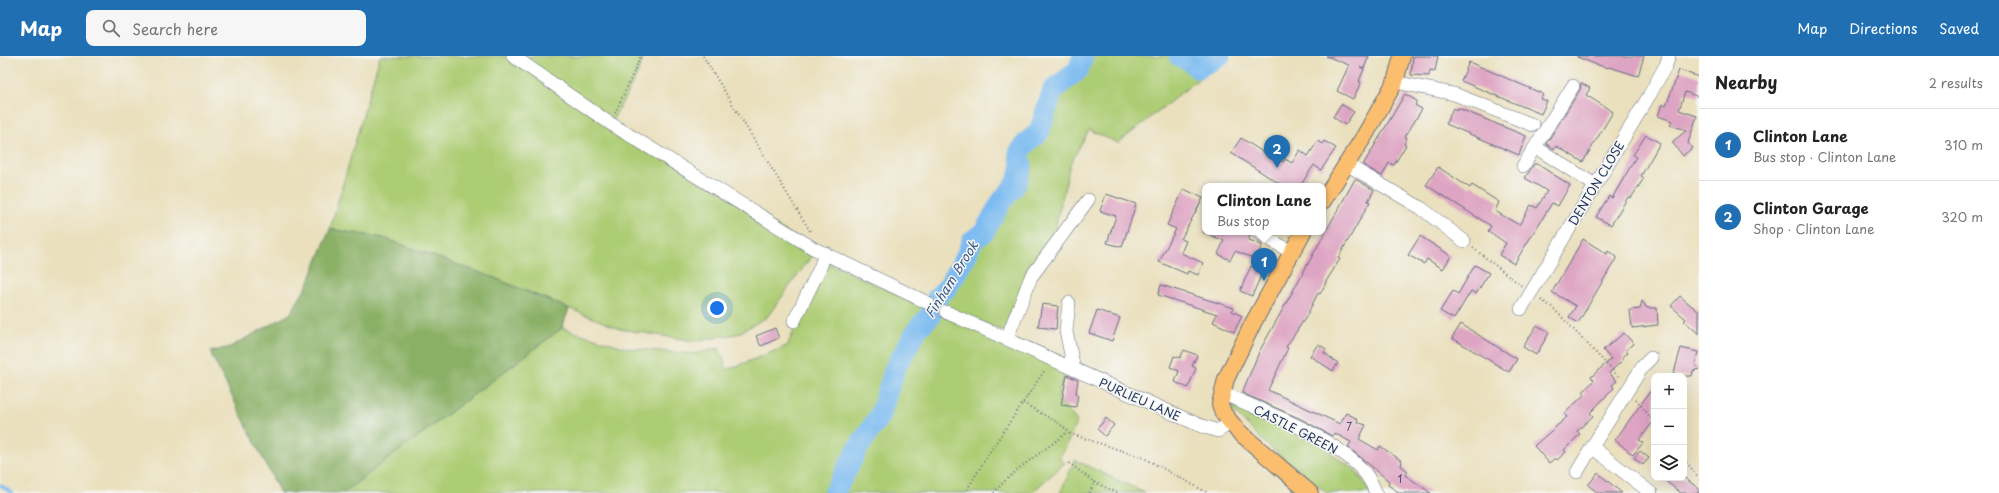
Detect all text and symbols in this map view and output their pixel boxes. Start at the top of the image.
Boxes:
search box [86,10,366,46]
text: Map [20,14,62,42]
icon: search [100,17,122,39]
text: Search here [132,17,218,40]
text: Map [1797,18,1827,39]
text: Directions [1849,18,1917,39]
text: Saved [1939,18,1979,39]
text: Nearby [1715,69,1777,95]
text: 2 results [1929,73,1983,92]
text: Clinton Lane [1753,124,1848,147]
pin: 2 [1264,135,1290,168]
text: 1 [1725,135,1731,154]
text: 310 m [1944,135,1983,154]
street label: DENTON CLOSE [1564,137,1628,229]
text: Bus stop · Clinton Lane [1753,147,1896,166]
popup [1202,183,1326,235]
text: Clinton Lane [1217,188,1311,211]
text: Clinton Garage [1753,196,1869,219]
text: 2 [1723,207,1733,226]
text: 320 m [1941,207,1983,226]
text: Bus stop [1217,211,1270,230]
text: Shop · Clinton Lane [1753,219,1875,238]
water label: Finham Brook [920,236,982,321]
pin: 1 [1251,248,1277,281]
your location [707,298,727,318]
street label: PURLIEU LANE [1096,373,1184,425]
map controls [1651,373,1687,481]
button: + [1651,373,1687,409]
street label: CASTLE GREEN [1251,400,1341,458]
button: − [1651,409,1687,445]
house number: 7 [1346,419,1352,434]
button: layers [1651,445,1687,481]
house number: 1 [1398,471,1402,486]

